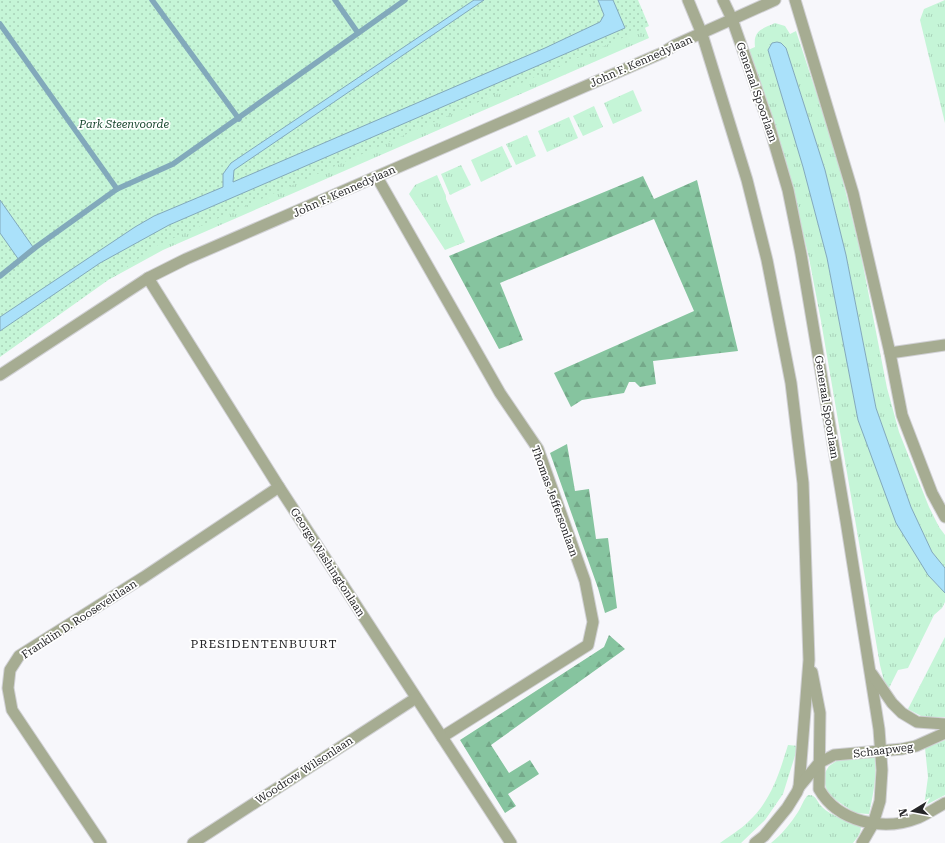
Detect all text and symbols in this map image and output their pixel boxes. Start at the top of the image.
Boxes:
street label: John F. Kennedylaan [588,33,695,90]
street label: Generaal Spoorlaan [733,41,780,144]
park label: Park Steenvoorde [78,118,169,131]
street label: John F. Kennedylaan [291,163,398,220]
street label: Generaal Spoorlaan [812,354,841,460]
street label: Thomas Jeffersonlaan [528,444,581,558]
street label: George Washingtonlaan [288,506,368,619]
street label: Franklin D. Rooseveltlaan [19,577,139,662]
district label: PRESIDENTENBUURT [191,637,338,651]
street label: Woodrow Wilsonlaan [253,734,355,807]
street label: Schaapweg [852,740,914,761]
north arrow [893,791,933,831]
text: N [896,807,911,818]

